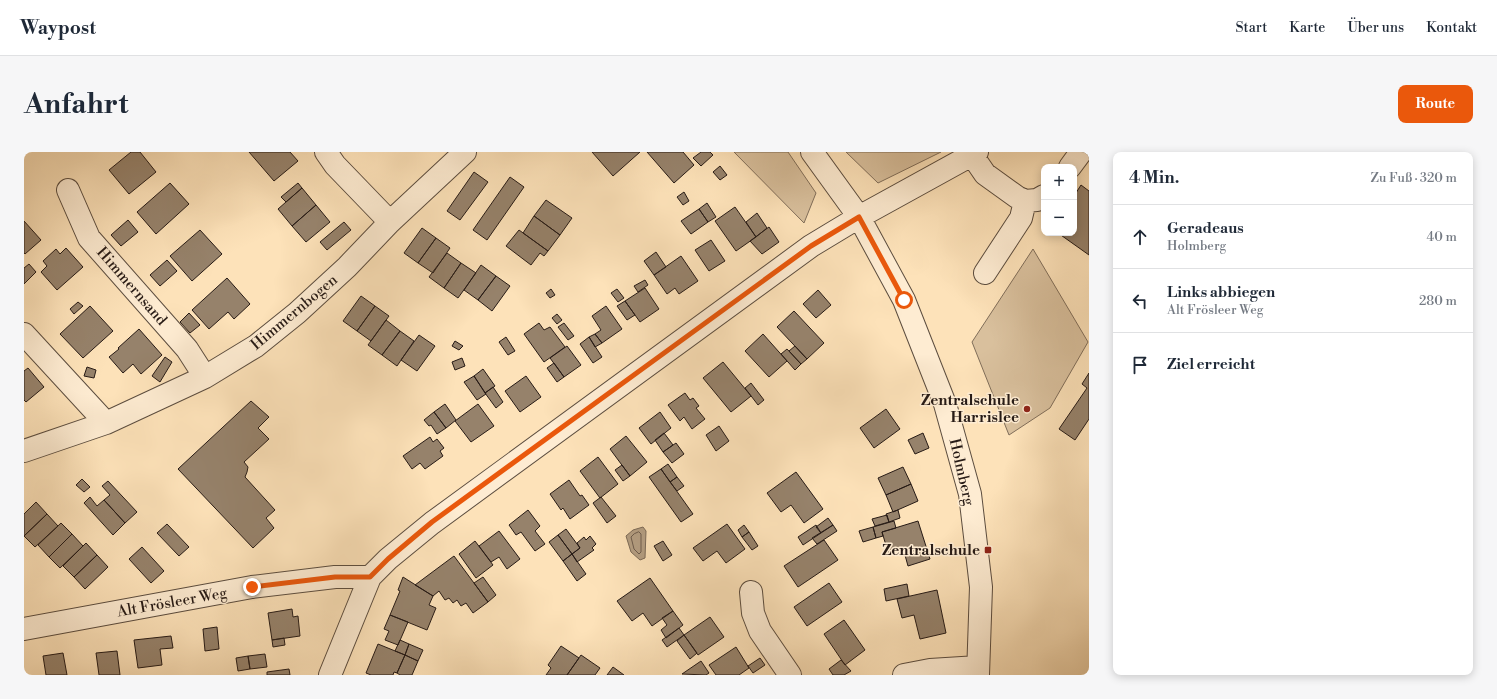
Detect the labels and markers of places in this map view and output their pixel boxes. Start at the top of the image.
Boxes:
place label: Zentralschule Harrislee [921,391,1019,427]
marker: Zentralschule Harrislee [1022,404,1032,414]
place label: Zentralschule [882,541,980,560]
marker: Zentralschule [983,545,993,555]

